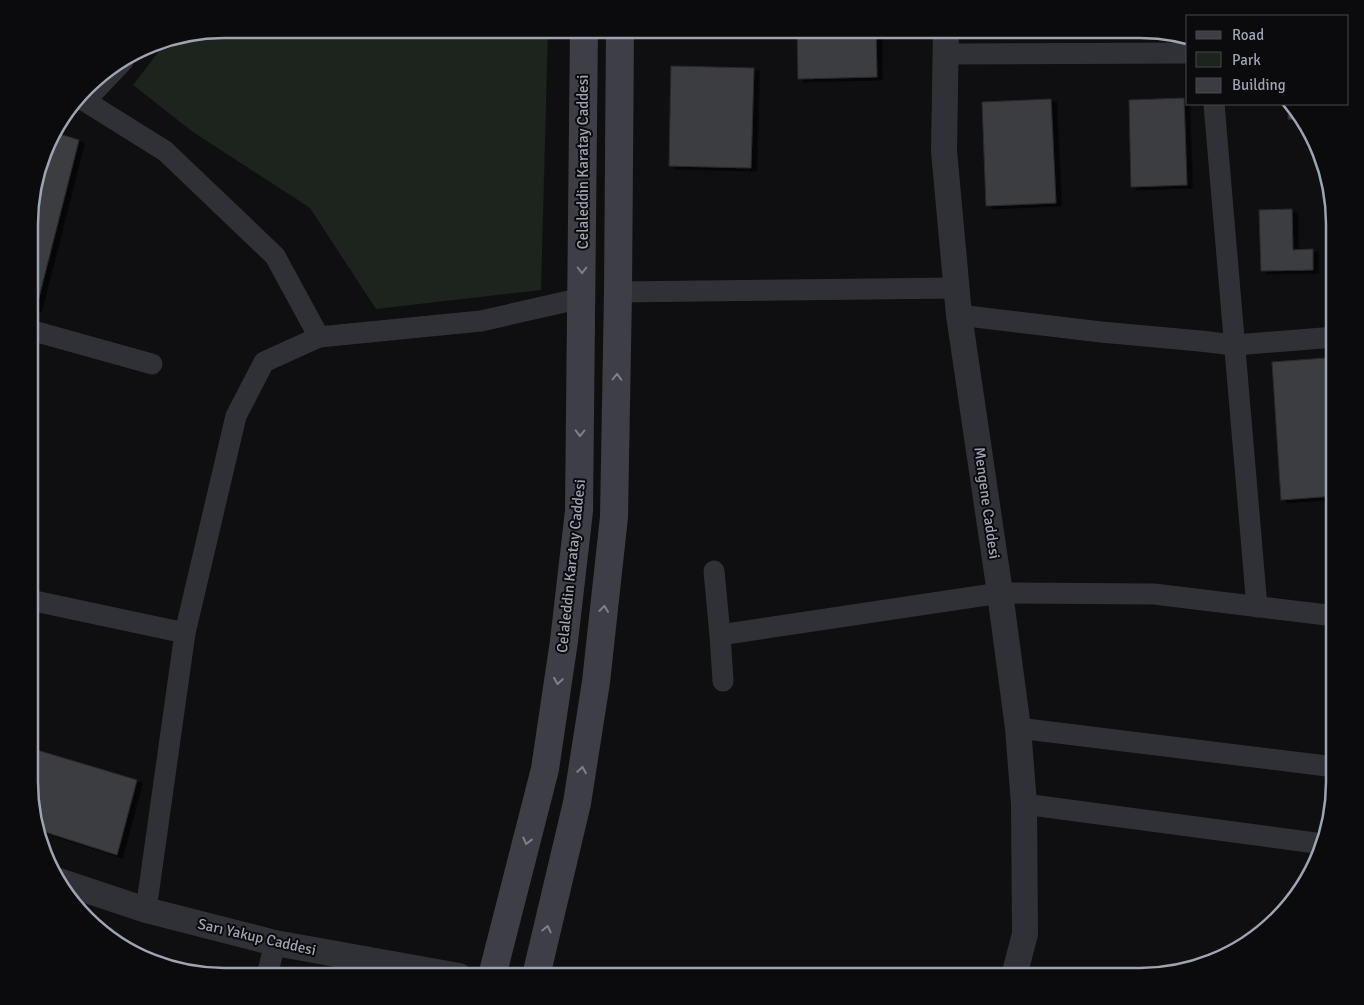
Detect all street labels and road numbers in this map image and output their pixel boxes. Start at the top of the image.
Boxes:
street label: Celaleddin Karatay Caddesi [574,75,592,249]
street label: Mengene Caddesi [970,446,1004,560]
street label: Celaleddin Karatay Caddesi [553,478,589,654]
street label: Sarı Yakup Caddesi [196,915,318,959]

